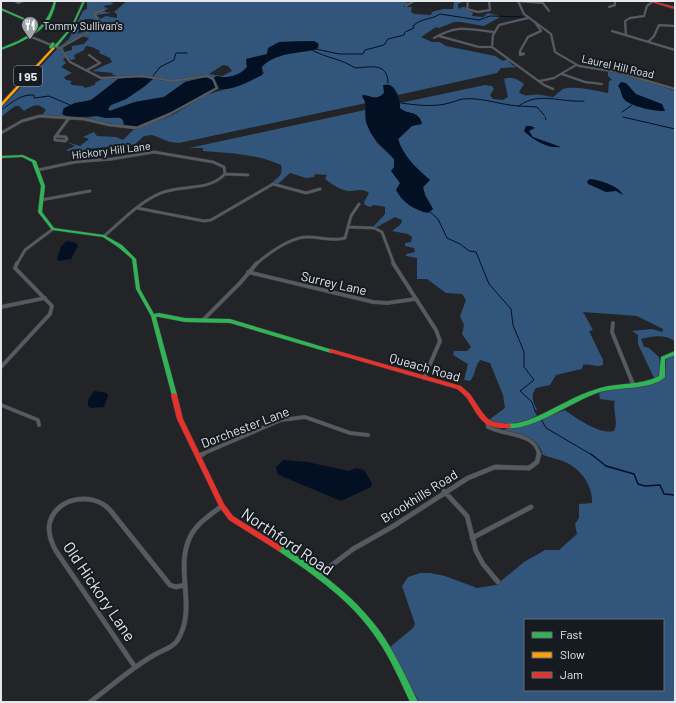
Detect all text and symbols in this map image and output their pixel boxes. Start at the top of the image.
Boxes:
restaurant icon: Tommy Sullivan's [20,15,40,40]
place label: Tommy Sullivan's [43,19,123,32]
street label: Laurel Hill Road [581,51,655,81]
road number: I 95 [14,66,42,86]
street label: Hickory Hill Lane [71,139,151,161]
street label: Surrey Lane [299,268,369,298]
street label: Queach Road [388,349,462,385]
street label: Dorchester Lane [199,403,291,451]
street label: Brookhills Road [378,466,460,526]
street label: Northford Road [238,503,338,579]
street label: Old Hickory Lane [60,538,140,644]
legend [524,619,664,691]
text: Fast [560,627,583,641]
text: Slow [560,647,585,661]
text: Jam [560,667,583,681]

